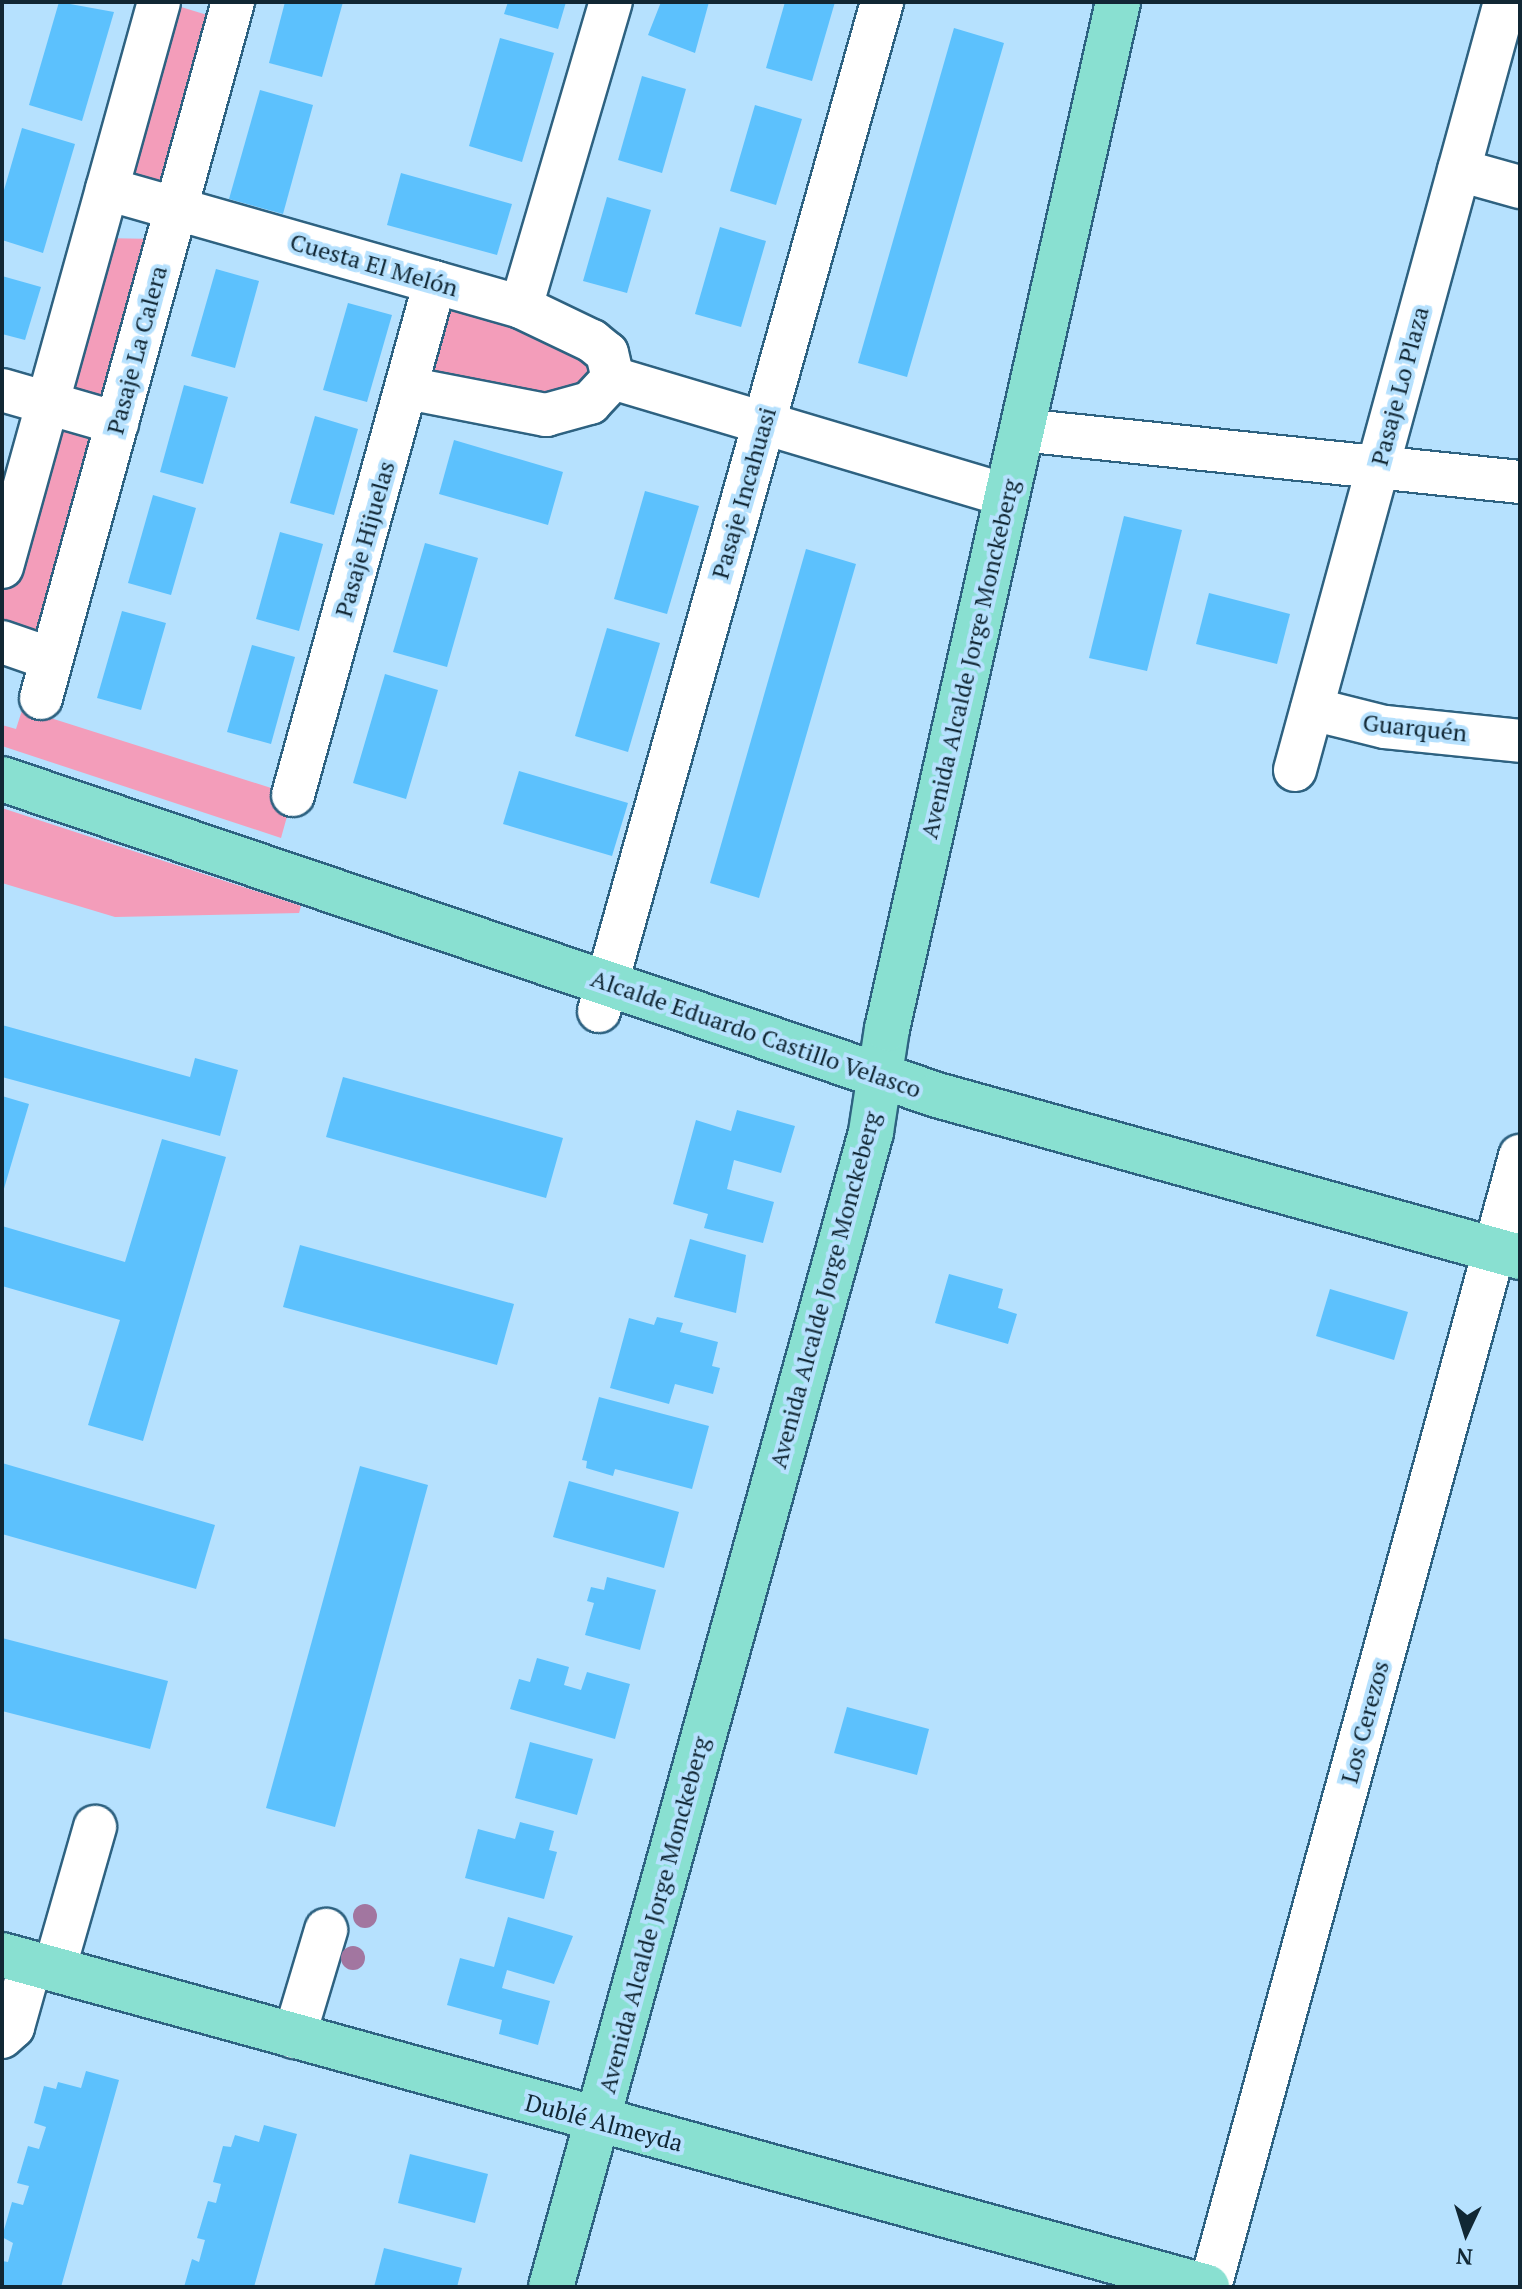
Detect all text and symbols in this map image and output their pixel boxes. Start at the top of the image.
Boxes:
street label: Cuesta El Melón [287,227,461,303]
street label: Pasaje La Calera [101,263,173,437]
street label: Pasaje Lo Plaza [1365,303,1435,469]
street label: Pasaje Incahuasi [706,404,782,582]
street label: Pasaje Hijuelas [329,458,401,620]
street label: Avenida Alcalde Jorge Monckeberg [915,476,1025,842]
street label: Guarquén [1361,708,1469,748]
street label: Alcalde Eduardo Castillo Velasco [587,964,925,1104]
street label: Avenida Alcalde Jorge Monckeberg [763,1108,887,1472]
street label: Los Cerezos [1335,1658,1395,1786]
street label: Avenida Alcalde Jorge Monckeberg [592,1733,716,2097]
street label: Dublé Almeyda [522,2088,686,2158]
north arrow [1426,2193,1506,2273]
text: N [1455,2242,1474,2272]

